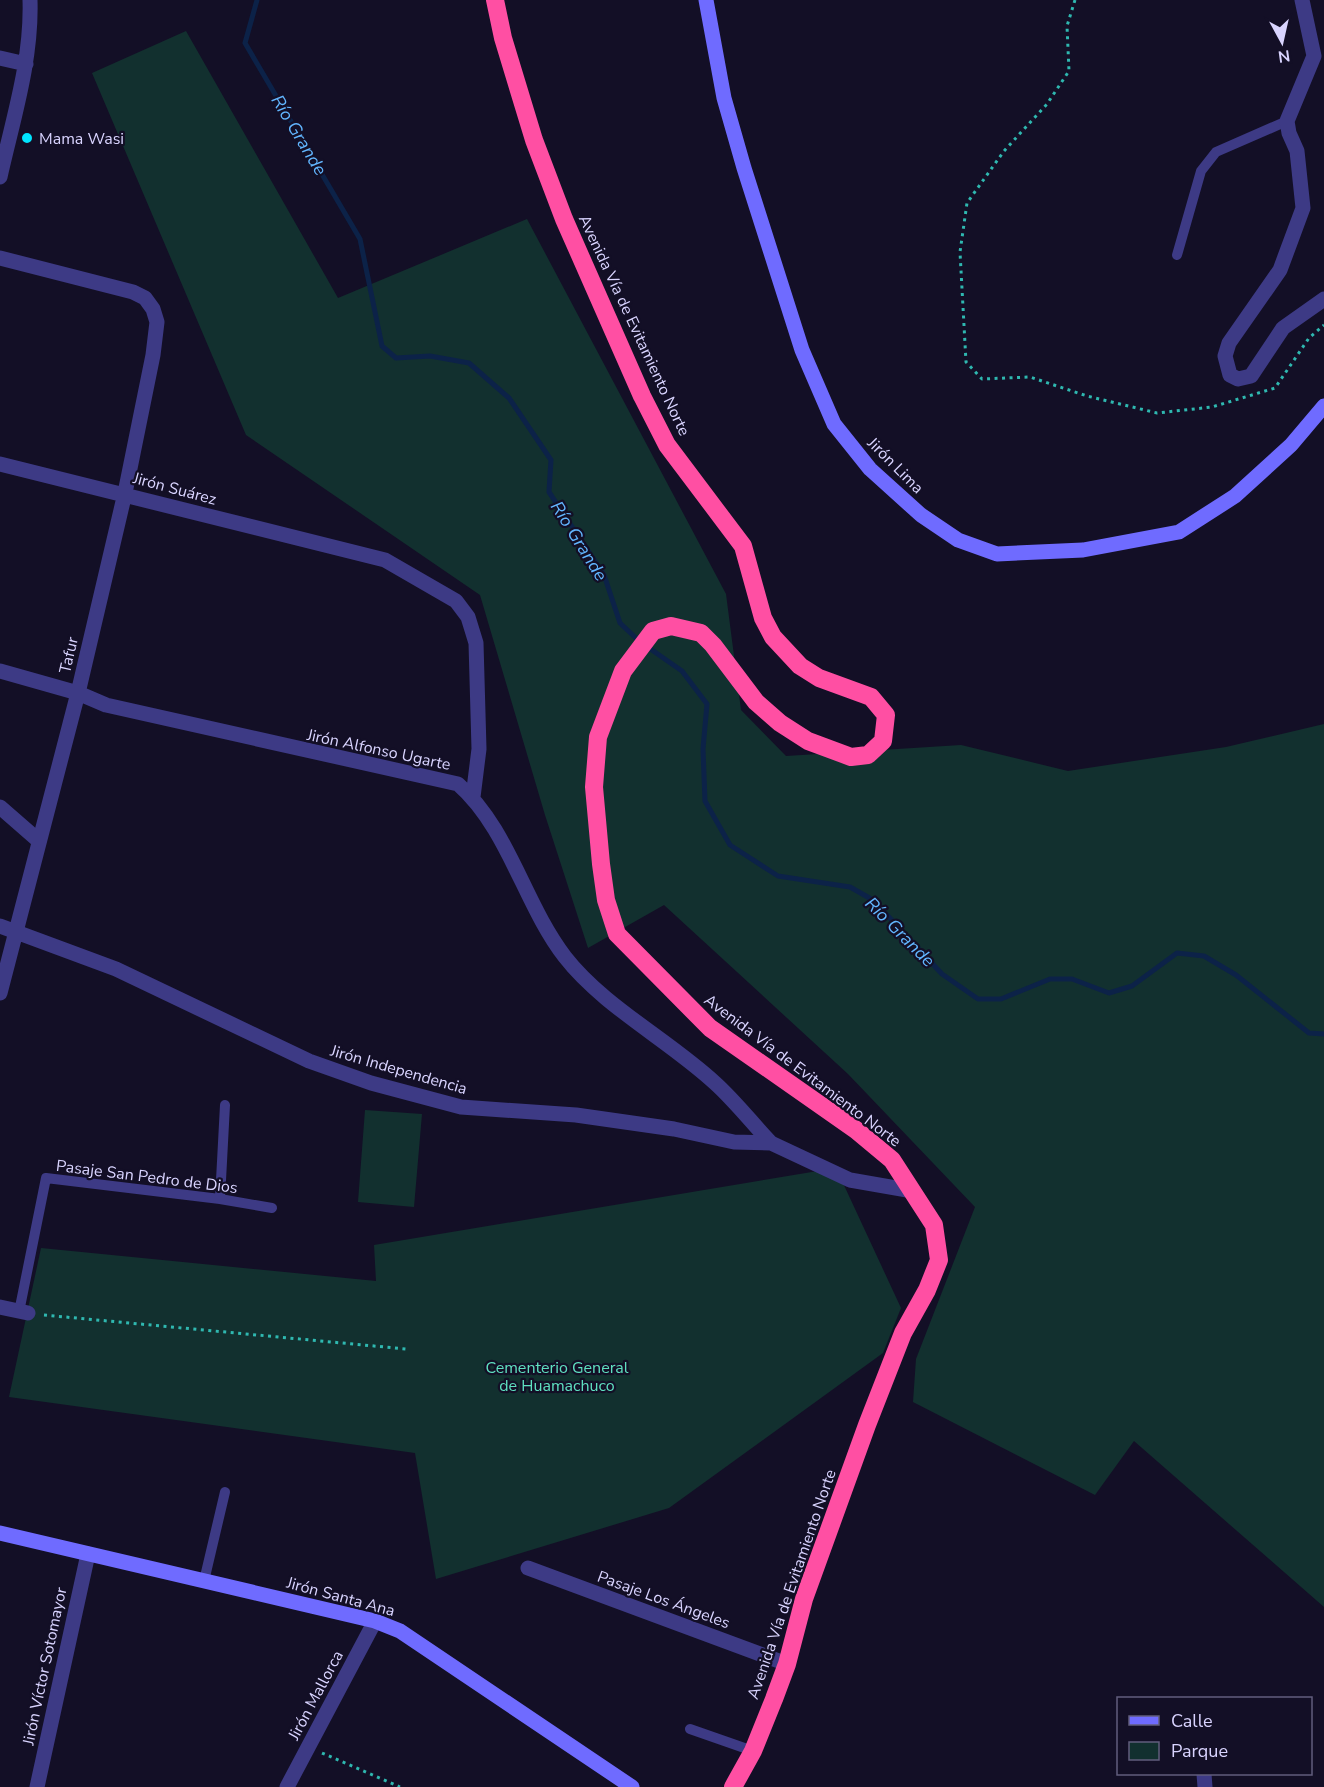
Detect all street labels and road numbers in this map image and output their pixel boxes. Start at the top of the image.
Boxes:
street label: Avenida Vía de Evitamiento Norte [573,211,695,440]
street label: Jirón Lima [862,432,928,499]
street label: Jirón Suárez [130,467,219,511]
street label: Tafur [54,634,84,676]
street label: Jirón Alfonso Ugarte [304,724,453,776]
street label: Avenida Vía de Evitamiento Norte [699,989,905,1152]
street label: Jirón Independencia [327,1040,470,1100]
street label: Pasaje San Pedro de Dios [55,1155,239,1199]
street label: Avenida Vía de Evitamiento Norte [742,1467,842,1702]
street label: Pasaje Los Ángeles [594,1566,733,1634]
street label: Jirón Santa Ana [283,1572,397,1622]
street label: Jirón Víctor Sotomayor [17,1585,73,1748]
street label: Jirón Mallorca [283,1647,349,1745]

